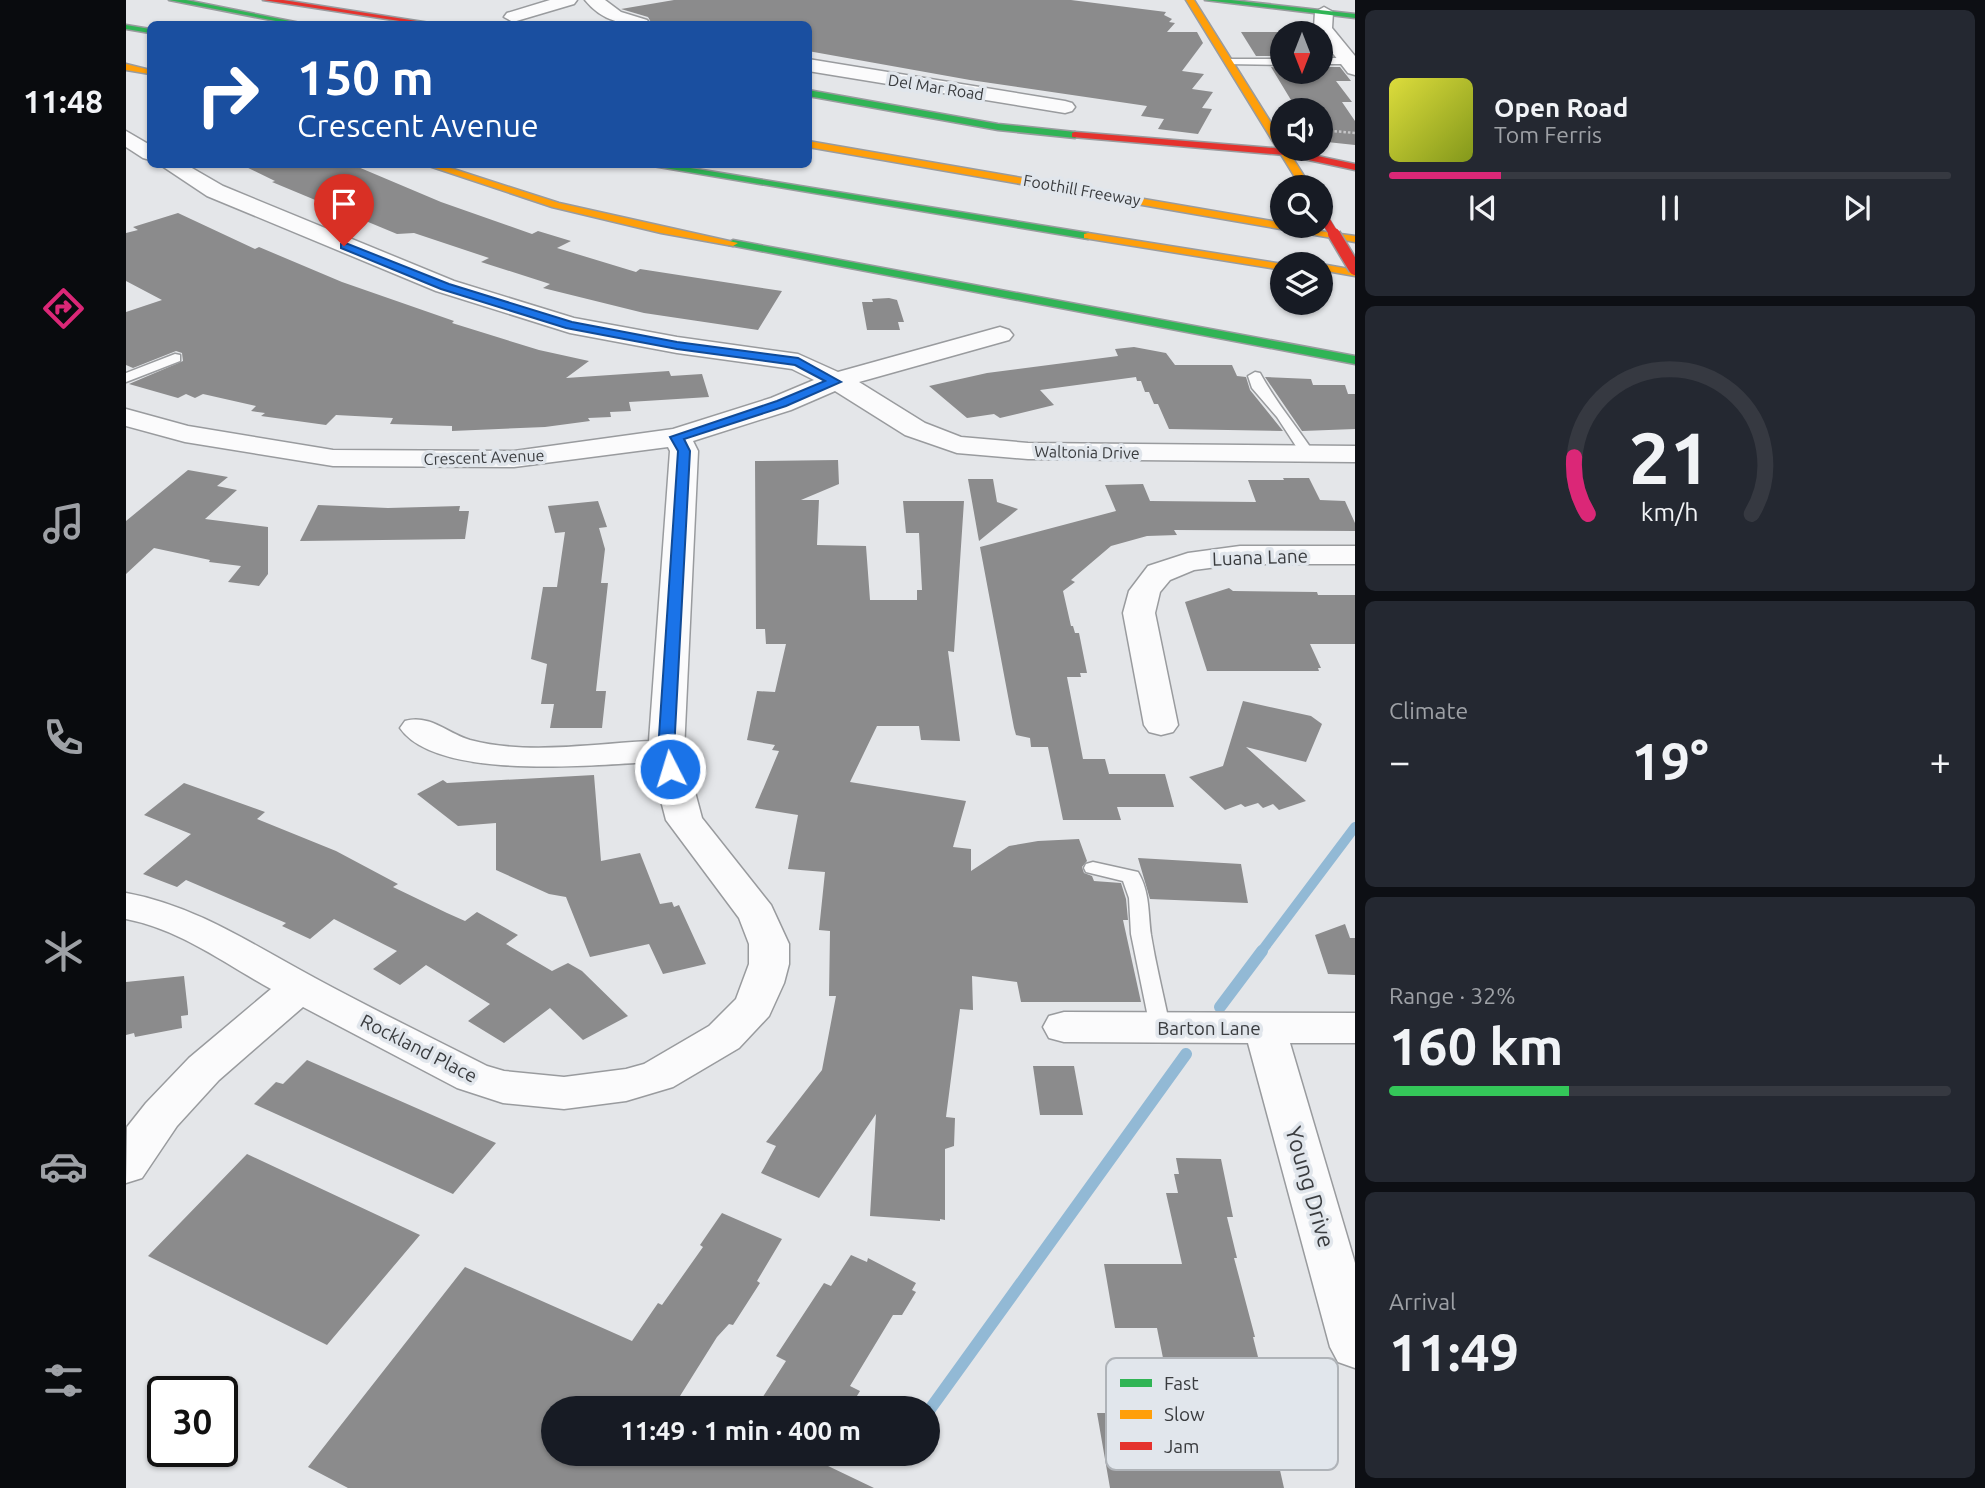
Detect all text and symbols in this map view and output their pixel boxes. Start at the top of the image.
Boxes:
north arrow [1270,21,1334,84]
map controls [1270,21,1333,315]
icon: right [182,49,273,140]
text: 150 m [297,49,434,104]
street label: Del Mar Road [887,71,985,103]
text: 11:48 [23,83,103,119]
text: Open Road [1494,93,1628,122]
button: sound [1270,98,1333,161]
text: Crescent Avenue [297,107,539,143]
text: Tom Ferris [1494,122,1602,147]
street label: Foothill Freeway [1022,171,1142,209]
pin [314,174,374,246]
button: search [1270,175,1333,238]
icon: arrive [325,185,363,223]
icon: previous [1464,189,1502,227]
icon: pause [1651,189,1689,227]
icon: next [1838,189,1876,227]
button: layers [1270,252,1333,315]
icon: directions [39,284,88,333]
text: 21 [1629,417,1711,499]
street label: Waltonia Drive [1034,442,1140,462]
street label: Crescent Avenue [423,446,545,468]
text: km/h [1641,498,1699,526]
icon: music [39,499,88,548]
street label: Luana Lane [1212,544,1308,570]
text: Climate [1389,698,1468,723]
icon: phone [39,713,88,762]
position arrow [633,732,707,806]
text: 19° [1631,732,1709,790]
text: − [1389,740,1410,782]
text: + [1930,740,1951,782]
icon: climate [39,927,88,976]
text: Range · 32% [1389,983,1516,1008]
street label: Rockland Place [357,1009,481,1087]
street label: Barton Lane [1157,1017,1261,1039]
text: 160 km [1389,1017,1563,1075]
street label: Young Drive [1281,1123,1340,1250]
icon: car [39,1142,88,1191]
text: Arrival [1389,1289,1456,1314]
text: 11:49 [1389,1323,1519,1381]
icon: filters [39,1356,88,1405]
legend [1106,1358,1338,1470]
text: Fast [1164,1372,1199,1394]
speed limit sign: 30 [147,1376,238,1467]
text: Slow [1164,1403,1205,1425]
text: 11:49 · 1 min · 400 m [620,1416,861,1445]
text: Jam [1164,1435,1200,1457]

